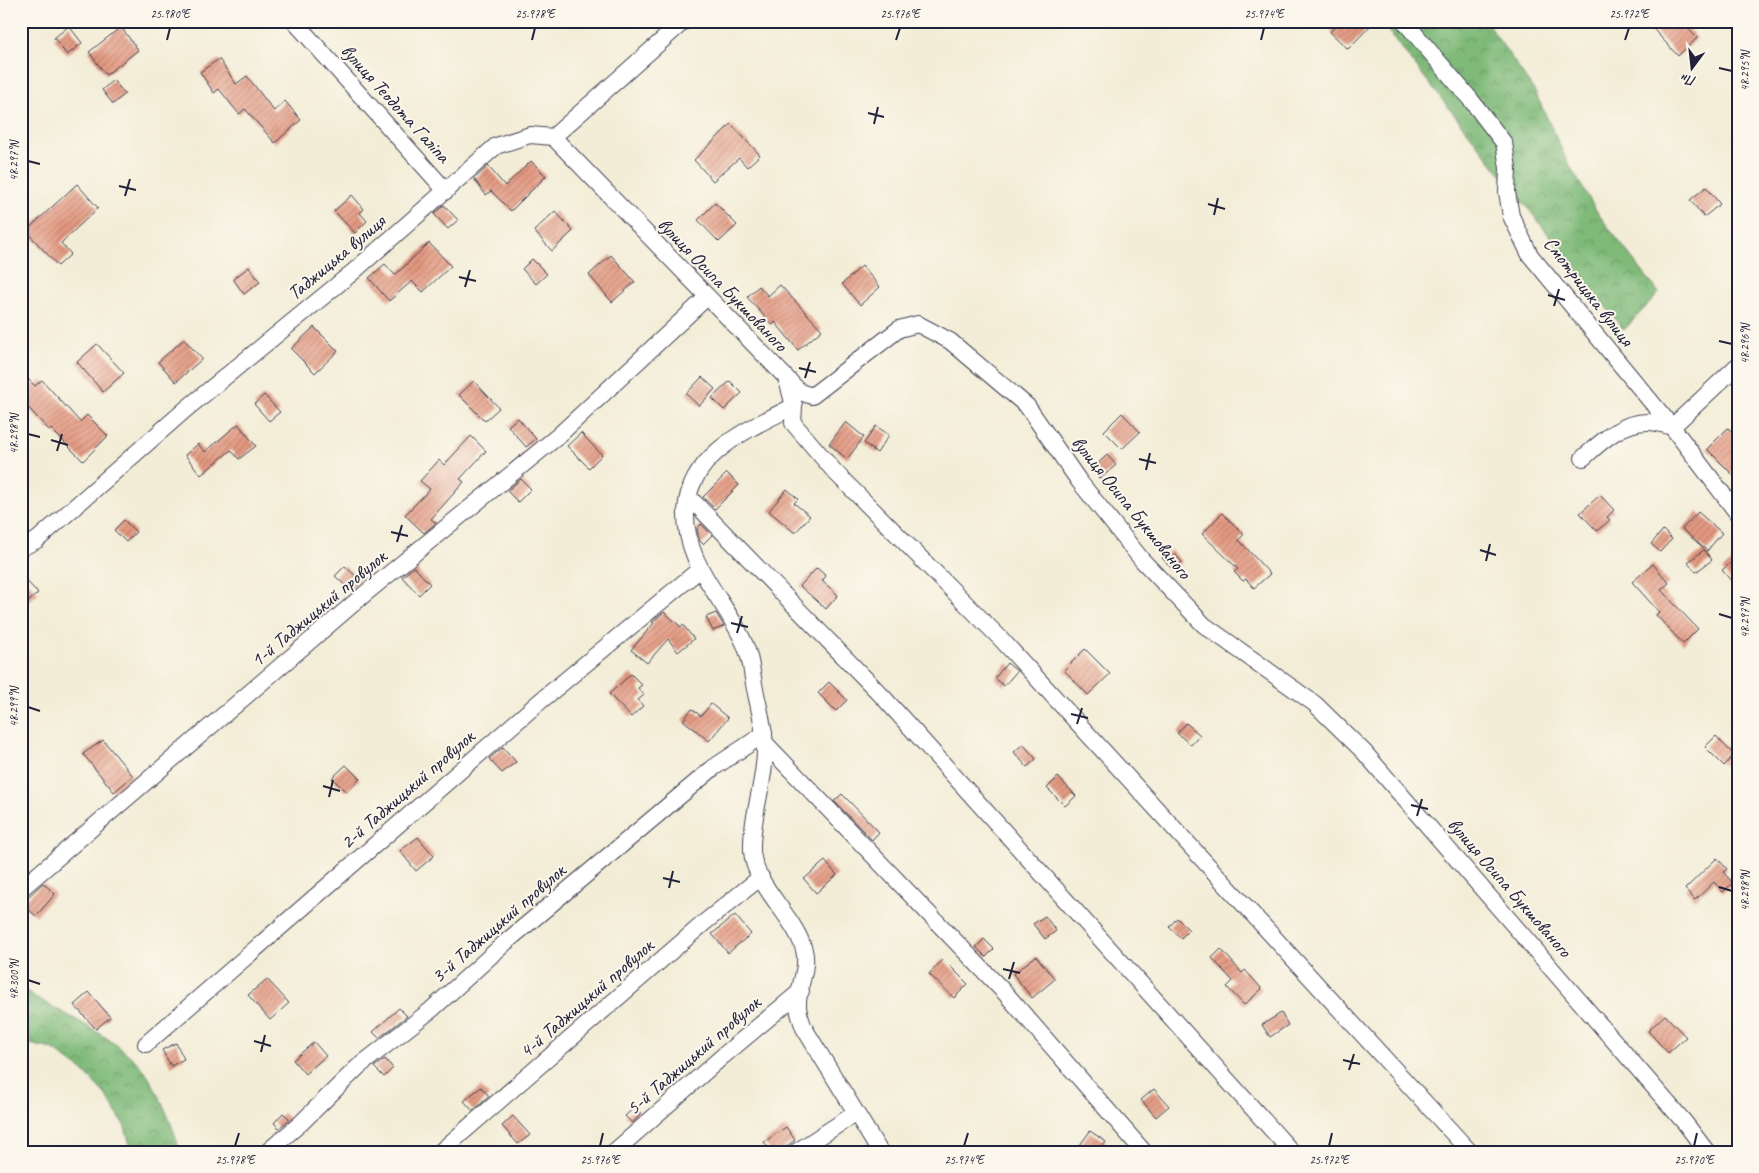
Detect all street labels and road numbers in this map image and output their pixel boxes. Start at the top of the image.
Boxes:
street label: вулиця Теодота Галіпа [336,39,456,169]
street label: Таджицька вулиця [282,208,392,306]
street label: вулиця Осипа Букшованого [652,212,794,357]
street label: Смотрицька вулиця [1538,232,1640,353]
street label: вулиця Осипа Букшованого [1066,431,1198,585]
street label: 1-й Таджицький провулок [245,543,393,672]
street label: 2-й Таджицький провулок [335,723,481,854]
street label: вулиця Осипа Букшованого [1442,812,1578,963]
street label: 3-й Таджицький провулок [426,857,572,988]
street label: 4-й Таджицький провулок [514,932,660,1063]
street label: 5-й Таджицький провулок [621,989,767,1120]

